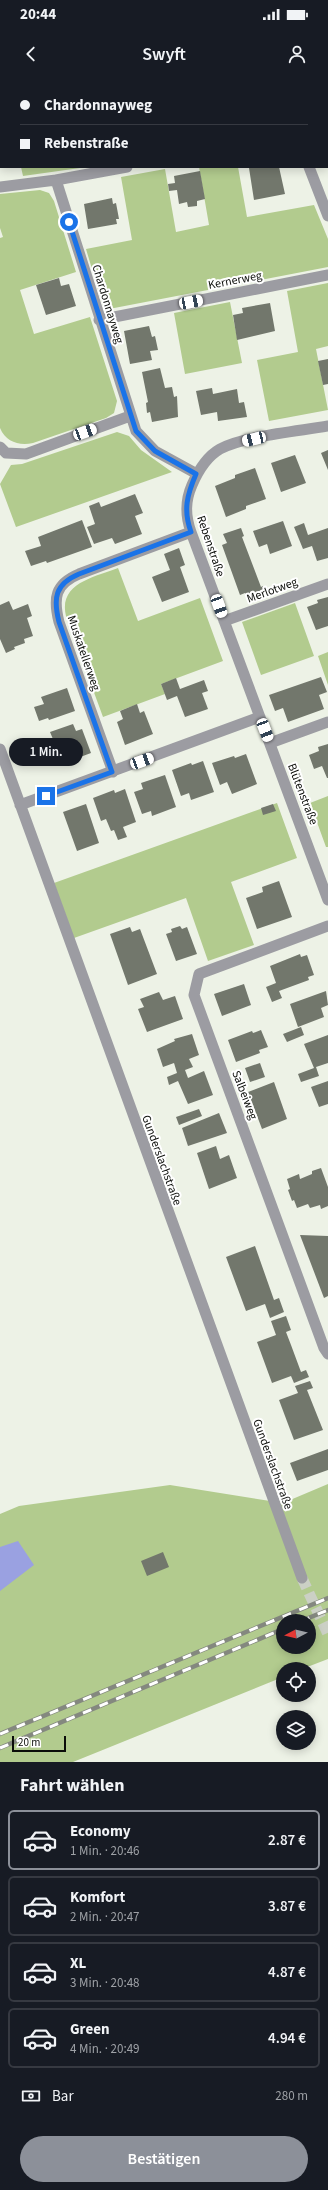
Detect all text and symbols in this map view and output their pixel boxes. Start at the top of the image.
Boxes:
text: 20:44 [20,4,56,25]
text: Swyft [142,42,186,67]
icon: back [20,43,42,65]
icon: person [286,43,308,65]
text: Chardonnayweg [44,95,152,116]
text: Rebenstraße [44,133,129,154]
route start [60,213,78,231]
street label: Chardonnayweg [87,263,128,346]
street label: Kernerweg [207,267,263,294]
car [178,294,204,310]
car [72,422,98,442]
car [241,430,267,448]
street label: Rebenstraße [192,513,229,579]
street label: Merlotweg [244,573,300,607]
car [209,593,229,619]
street label: Muskatellerweg [63,613,104,693]
car [255,717,275,743]
callout: 1 Min. [9,738,83,766]
text: 1 Min. [29,743,63,761]
car [129,751,155,771]
street label: Blütenstraße [283,761,322,827]
route end [37,787,55,805]
street label: Salbeiweg [227,1068,262,1122]
street label: Gunderslachstraße [137,1113,186,1208]
street label: Gunderslachstraße [248,1417,297,1512]
north arrow [276,1614,316,1654]
map controls [276,1614,316,1750]
button: locate [276,1662,316,1702]
button: layers [276,1710,316,1750]
scale bar [12,1734,66,1753]
text: 20 m [18,1735,40,1750]
text: Fahrt wählen [20,1773,125,1798]
text: Economy [70,1821,131,1842]
icon: car [22,1822,58,1858]
text: 2.87 € [268,1830,306,1851]
text: 1 Min. · 20:46 [70,1842,140,1860]
text: Komfort [70,1887,125,1908]
icon: car [22,1888,58,1924]
text: 3.87 € [268,1896,306,1917]
text: 2 Min. · 20:47 [70,1908,140,1926]
text: XL [70,1953,86,1974]
icon: car [22,1954,58,1990]
text: 4.87 € [268,1962,306,1983]
text: 3 Min. · 20:48 [70,1974,140,1992]
text: Green [70,2019,110,2040]
icon: car [22,2020,58,2056]
text: 4.94 € [268,2028,306,2049]
text: 4 Min. · 20:49 [70,2040,140,2058]
icon: cash [20,2085,42,2107]
text: Bar [52,2086,74,2107]
text: 280 m [275,2087,308,2105]
button: Bestätigen [20,2136,308,2182]

